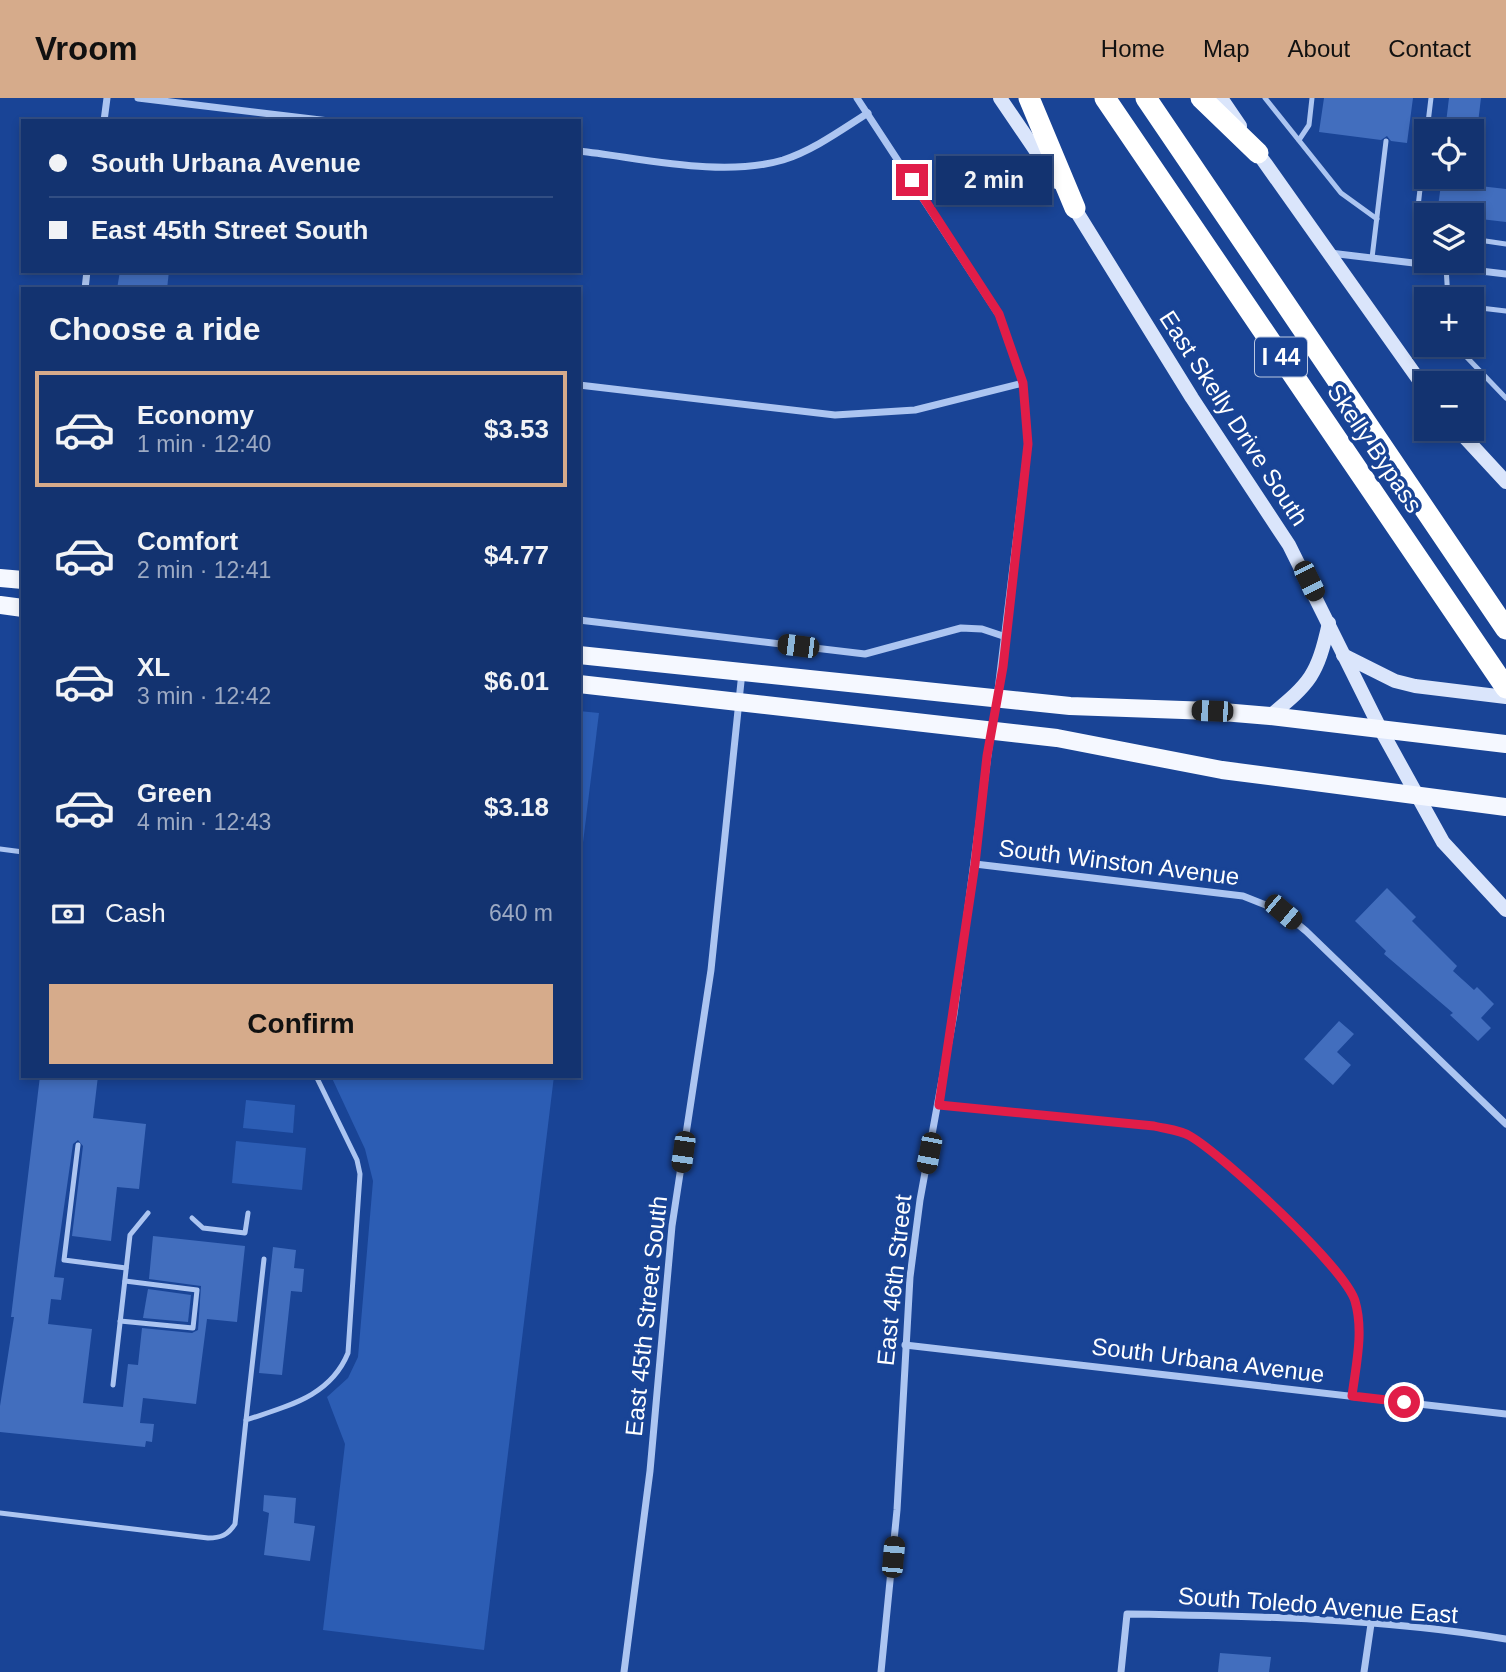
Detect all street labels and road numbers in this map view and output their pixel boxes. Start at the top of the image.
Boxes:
street label: East Skelly Drive South [1154,305,1314,531]
road number: I 44 [1255,338,1307,376]
street label: Skelly Bypass [1322,379,1428,517]
street label: South Winston Avenue [997,834,1241,890]
street label: East 46th Street [872,1193,916,1367]
street label: East 45th Street South [620,1195,672,1437]
street label: South Urbana Avenue [1090,1332,1326,1388]
street label: South Toledo Avenue East [1177,1582,1459,1628]

